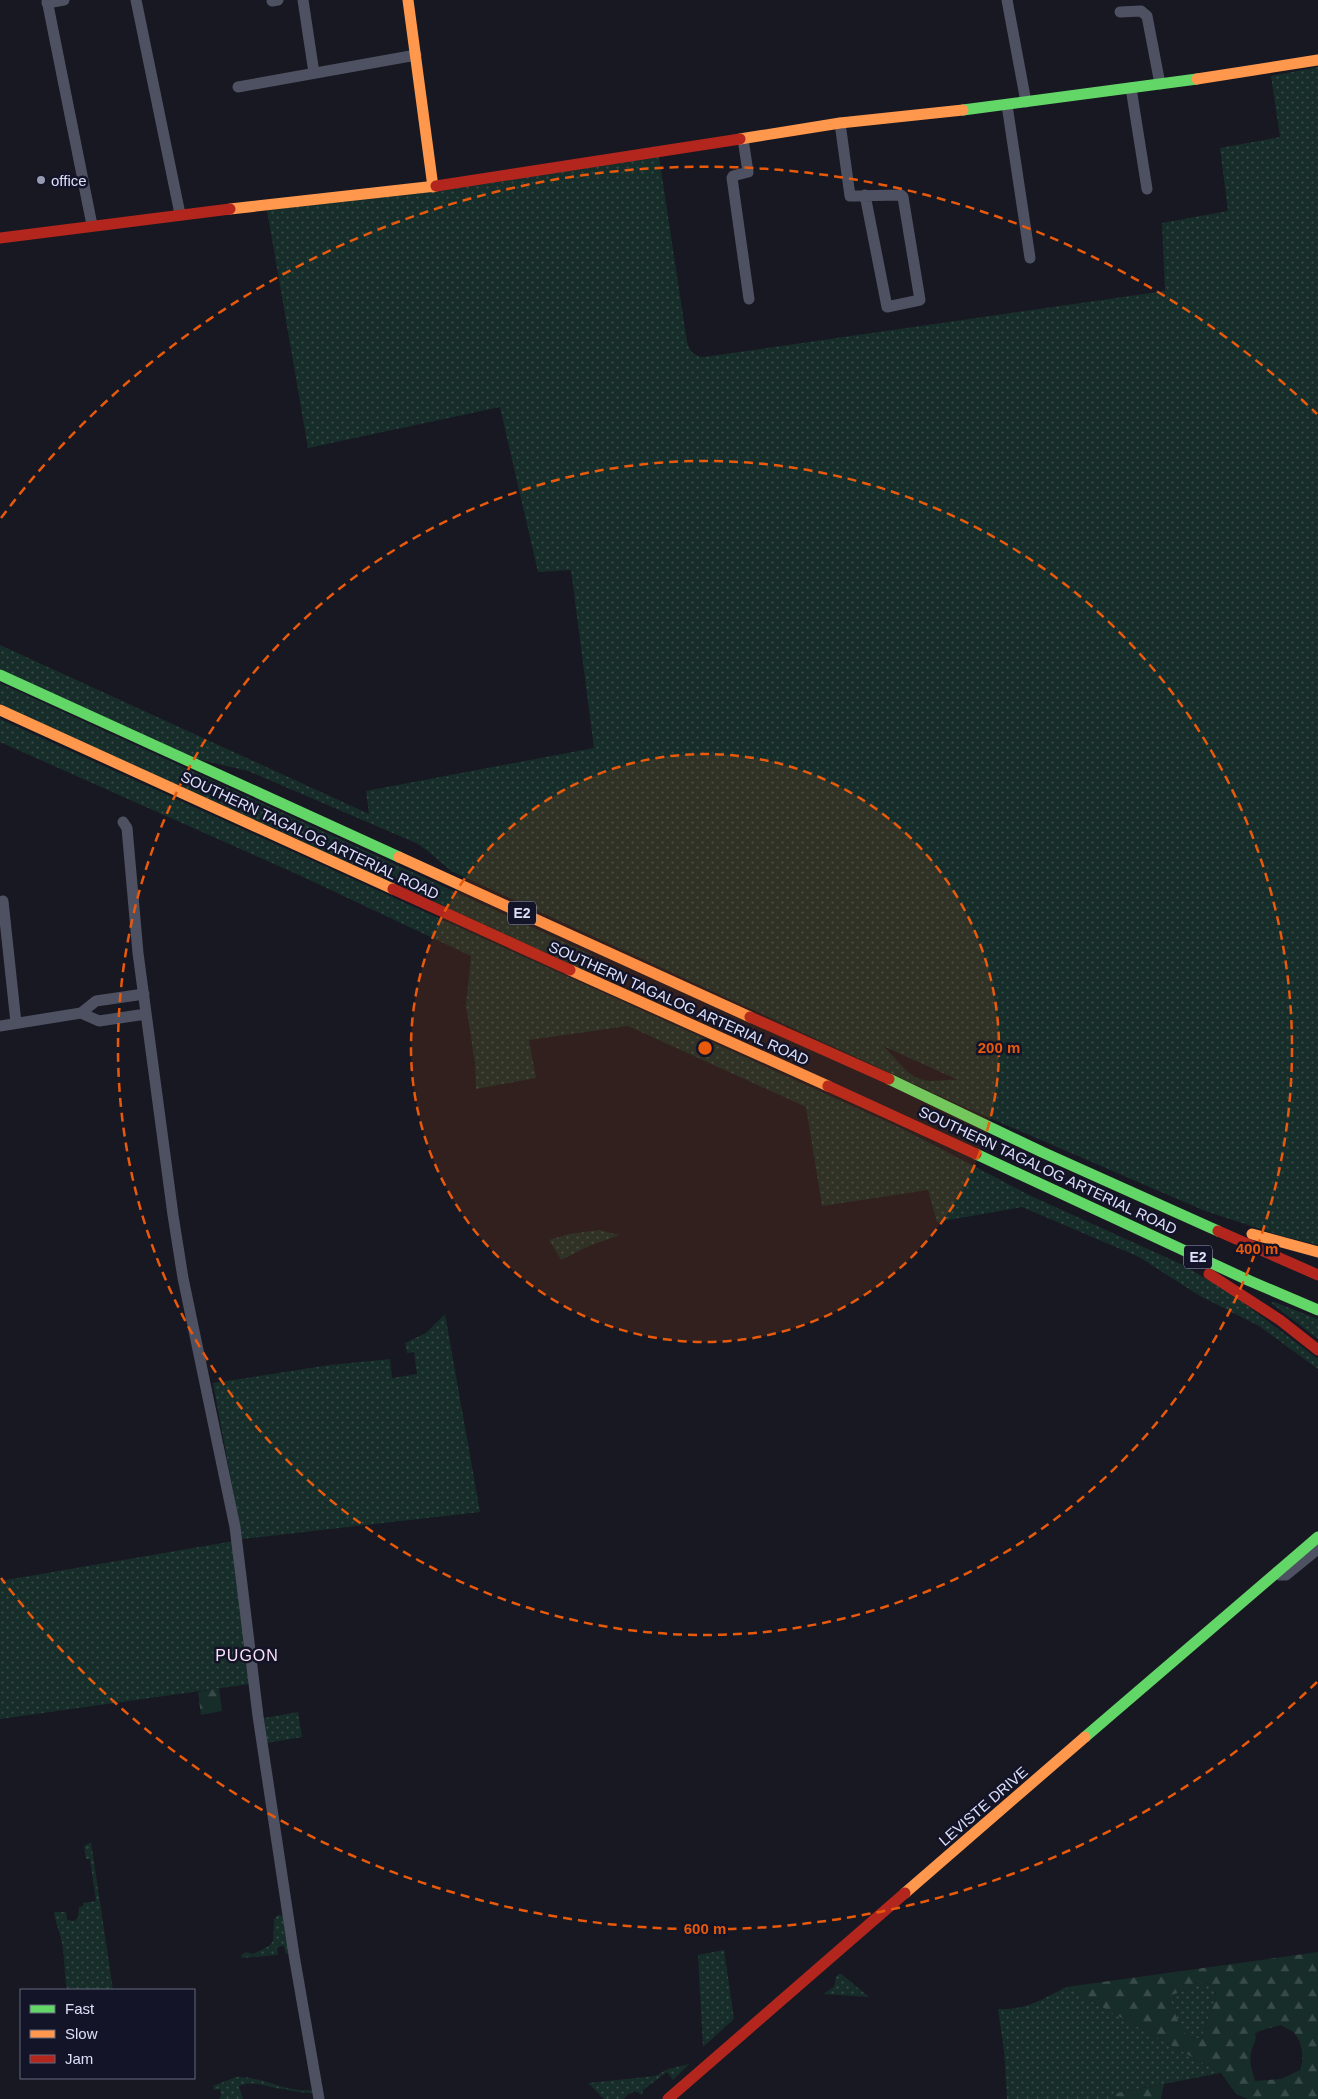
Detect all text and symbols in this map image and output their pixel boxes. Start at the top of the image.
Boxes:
place label: office [51,172,87,189]
marker: office [35,174,47,186]
street label: SOUTHERN TAGALOG ARTERIAL ROAD [178,768,442,903]
road number: E2 [508,901,536,924]
street label: SOUTHERN TAGALOG ARTERIAL ROAD [546,938,812,1068]
centre of rings [696,1039,714,1057]
text: 200 m [978,1039,1020,1056]
street label: SOUTHERN TAGALOG ARTERIAL ROAD [916,1103,1180,1238]
text: 400 m [1236,1240,1278,1257]
road number: E2 [1184,1246,1212,1268]
district label: PUGON [215,1647,279,1664]
street label: LEVISTE DRIVE [935,1763,1031,1849]
text: 600 m [684,1920,726,1937]
legend [20,1989,195,2079]
text: Fast [65,2000,95,2017]
text: Slow [65,2025,98,2042]
text: Jam [65,2050,93,2067]

